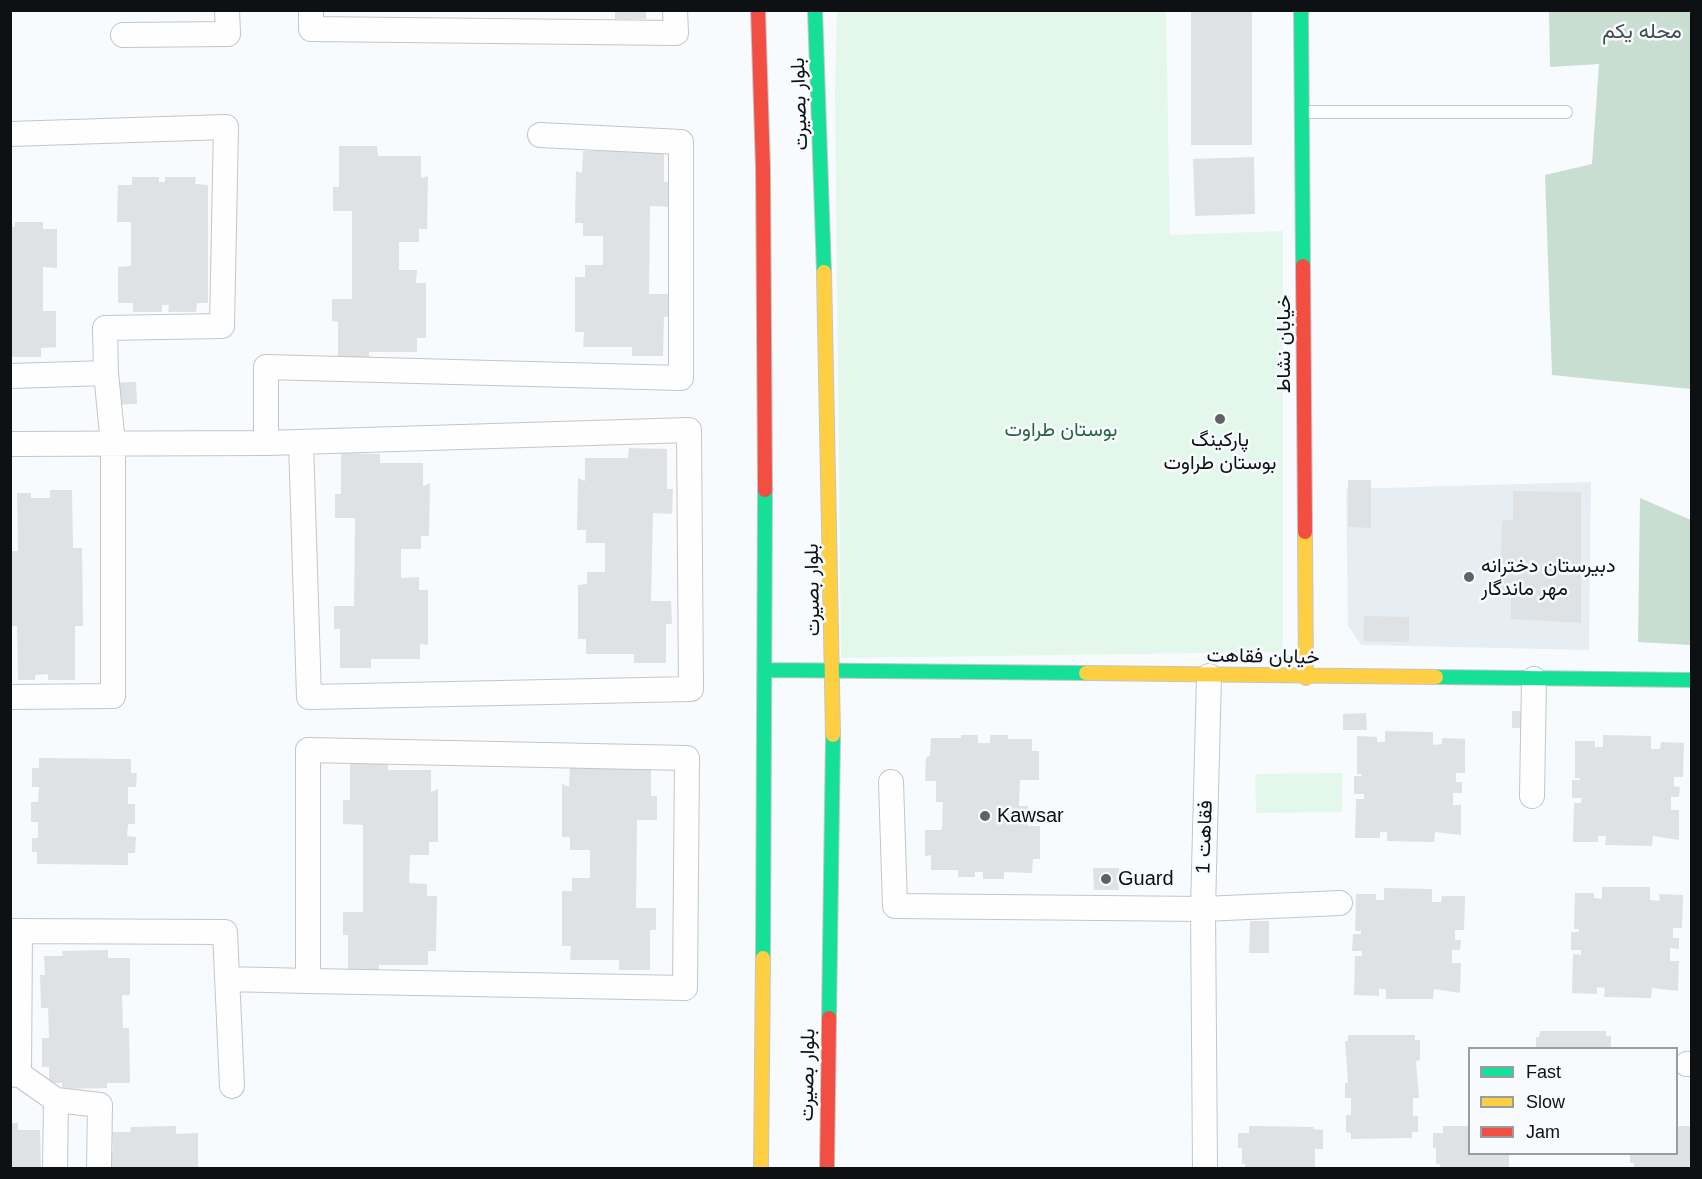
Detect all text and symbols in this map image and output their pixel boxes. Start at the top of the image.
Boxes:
district label: محله یکم [1602,19,1682,45]
street label: بلوار بصیرت [786,57,814,151]
street label: خیابان نشاط [1272,295,1296,393]
marker: پارکینگ بوستان طراوت [1213,412,1227,426]
park label: بوستان طراوت [1005,418,1117,442]
place label: پارکینگ بوستان طراوت [1164,428,1276,475]
street label: بلوار بصیرت [800,543,826,637]
place label: دبیرستان دخترانه مهر ماندگار [1481,554,1616,601]
marker: دبیرستان دخترانه مهر ماندگار [1462,570,1476,584]
street label: خیابان فقاهت [1206,644,1320,670]
street label: فقاهت 1 [1192,800,1218,874]
place label: Kawsar [997,804,1064,828]
marker: Kawsar [978,809,992,823]
place label: Guard [1118,867,1174,891]
marker: Guard [1099,872,1113,886]
street label: بلوار بصیرت [795,1028,821,1122]
legend [1468,1047,1678,1155]
text: Fast [1526,1062,1561,1082]
text: Slow [1526,1092,1565,1112]
text: Jam [1526,1122,1560,1142]

